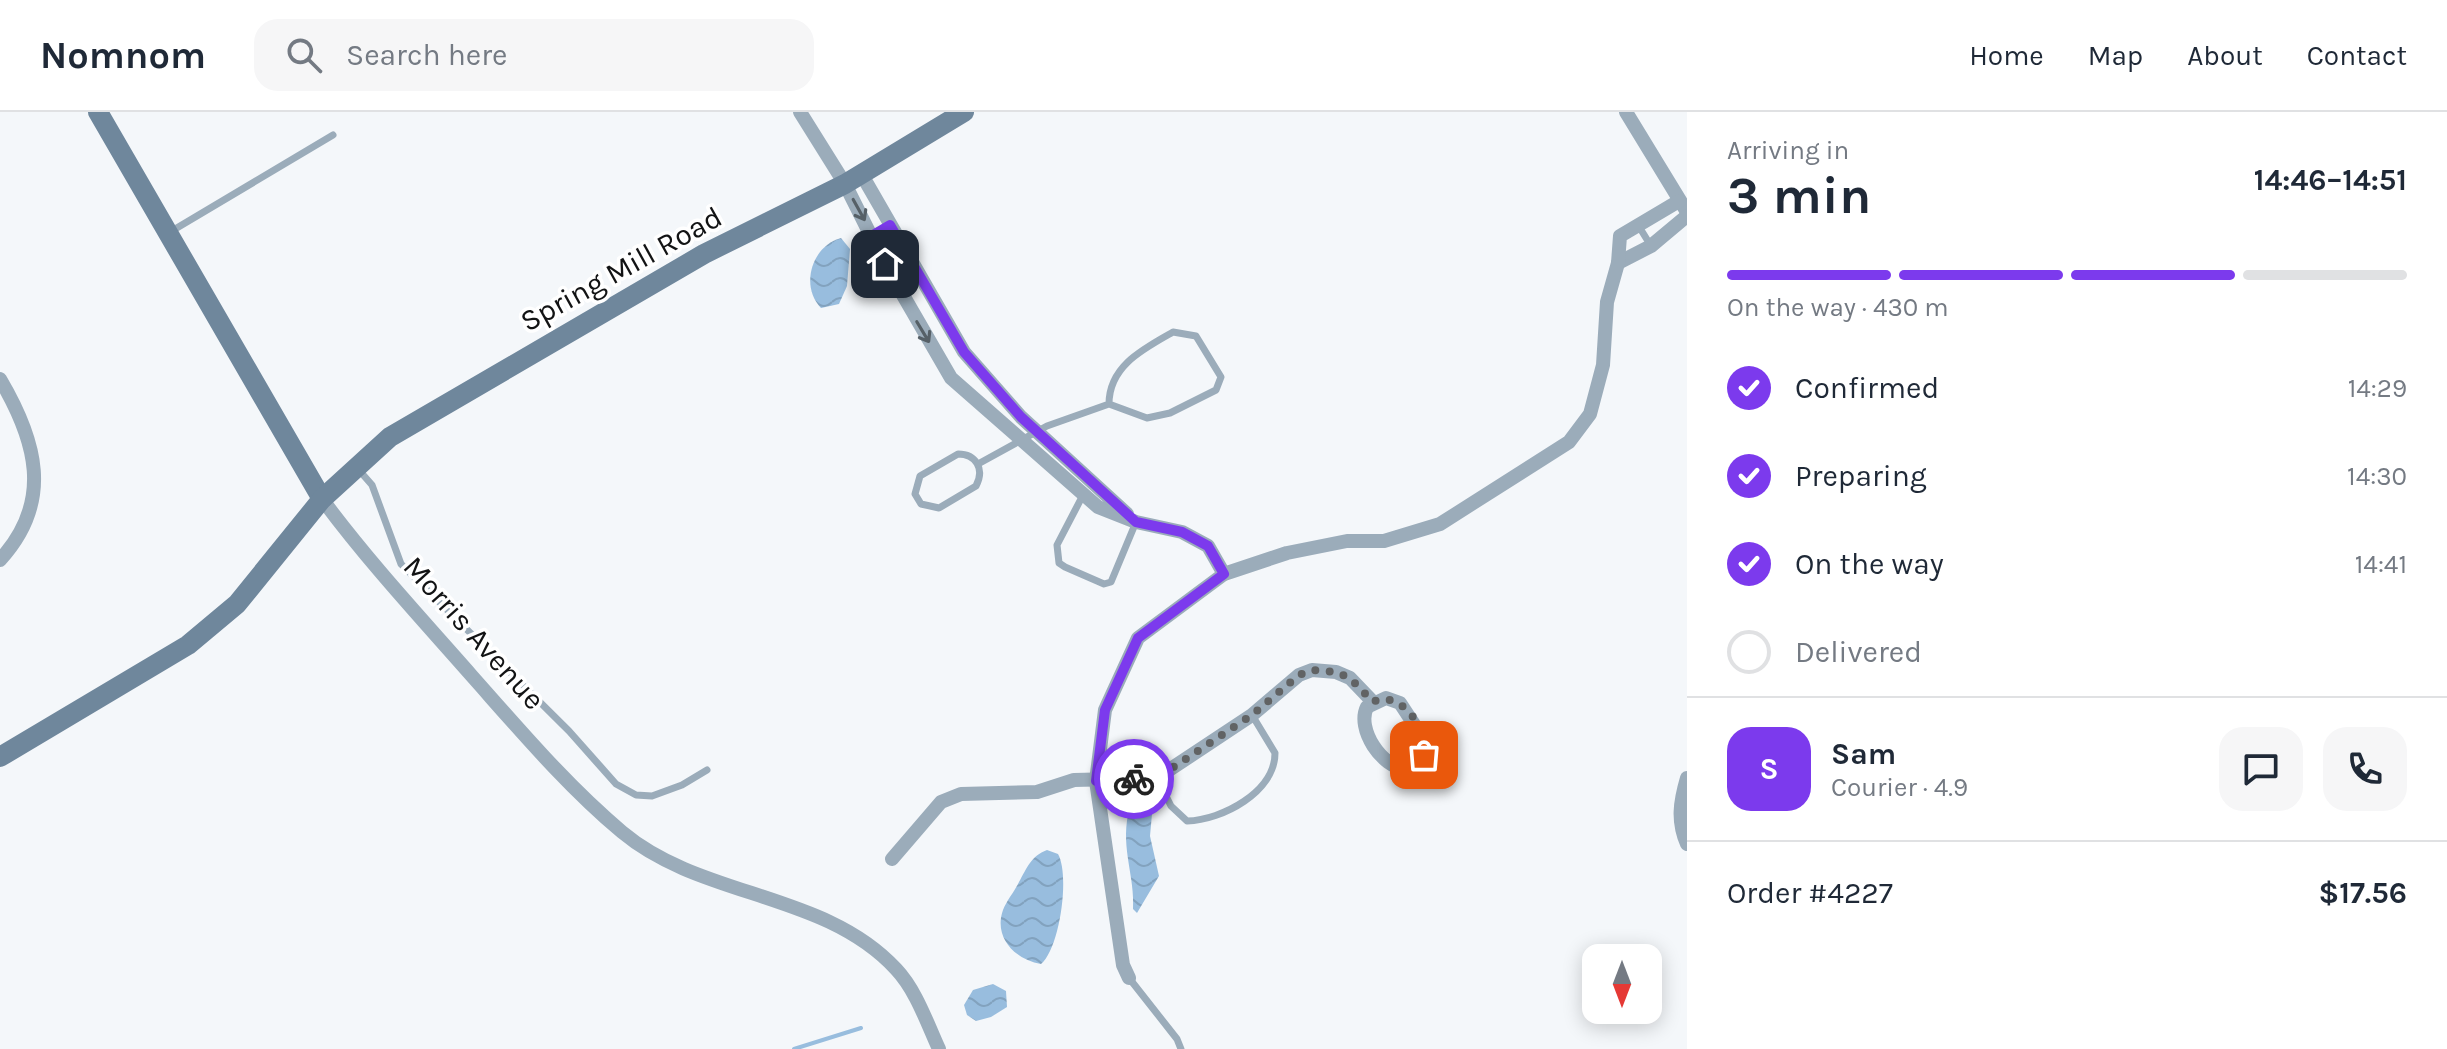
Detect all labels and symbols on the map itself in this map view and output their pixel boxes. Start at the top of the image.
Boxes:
one-way arrow [851,198,867,221]
street label: Spring Mill Road [514,199,728,339]
pin [851,230,919,298]
one-way arrow [915,320,931,343]
street label: Morris Avenue [396,549,552,717]
pin [1390,721,1458,789]
courier [1094,739,1174,819]
north arrow [1582,944,1662,1024]

